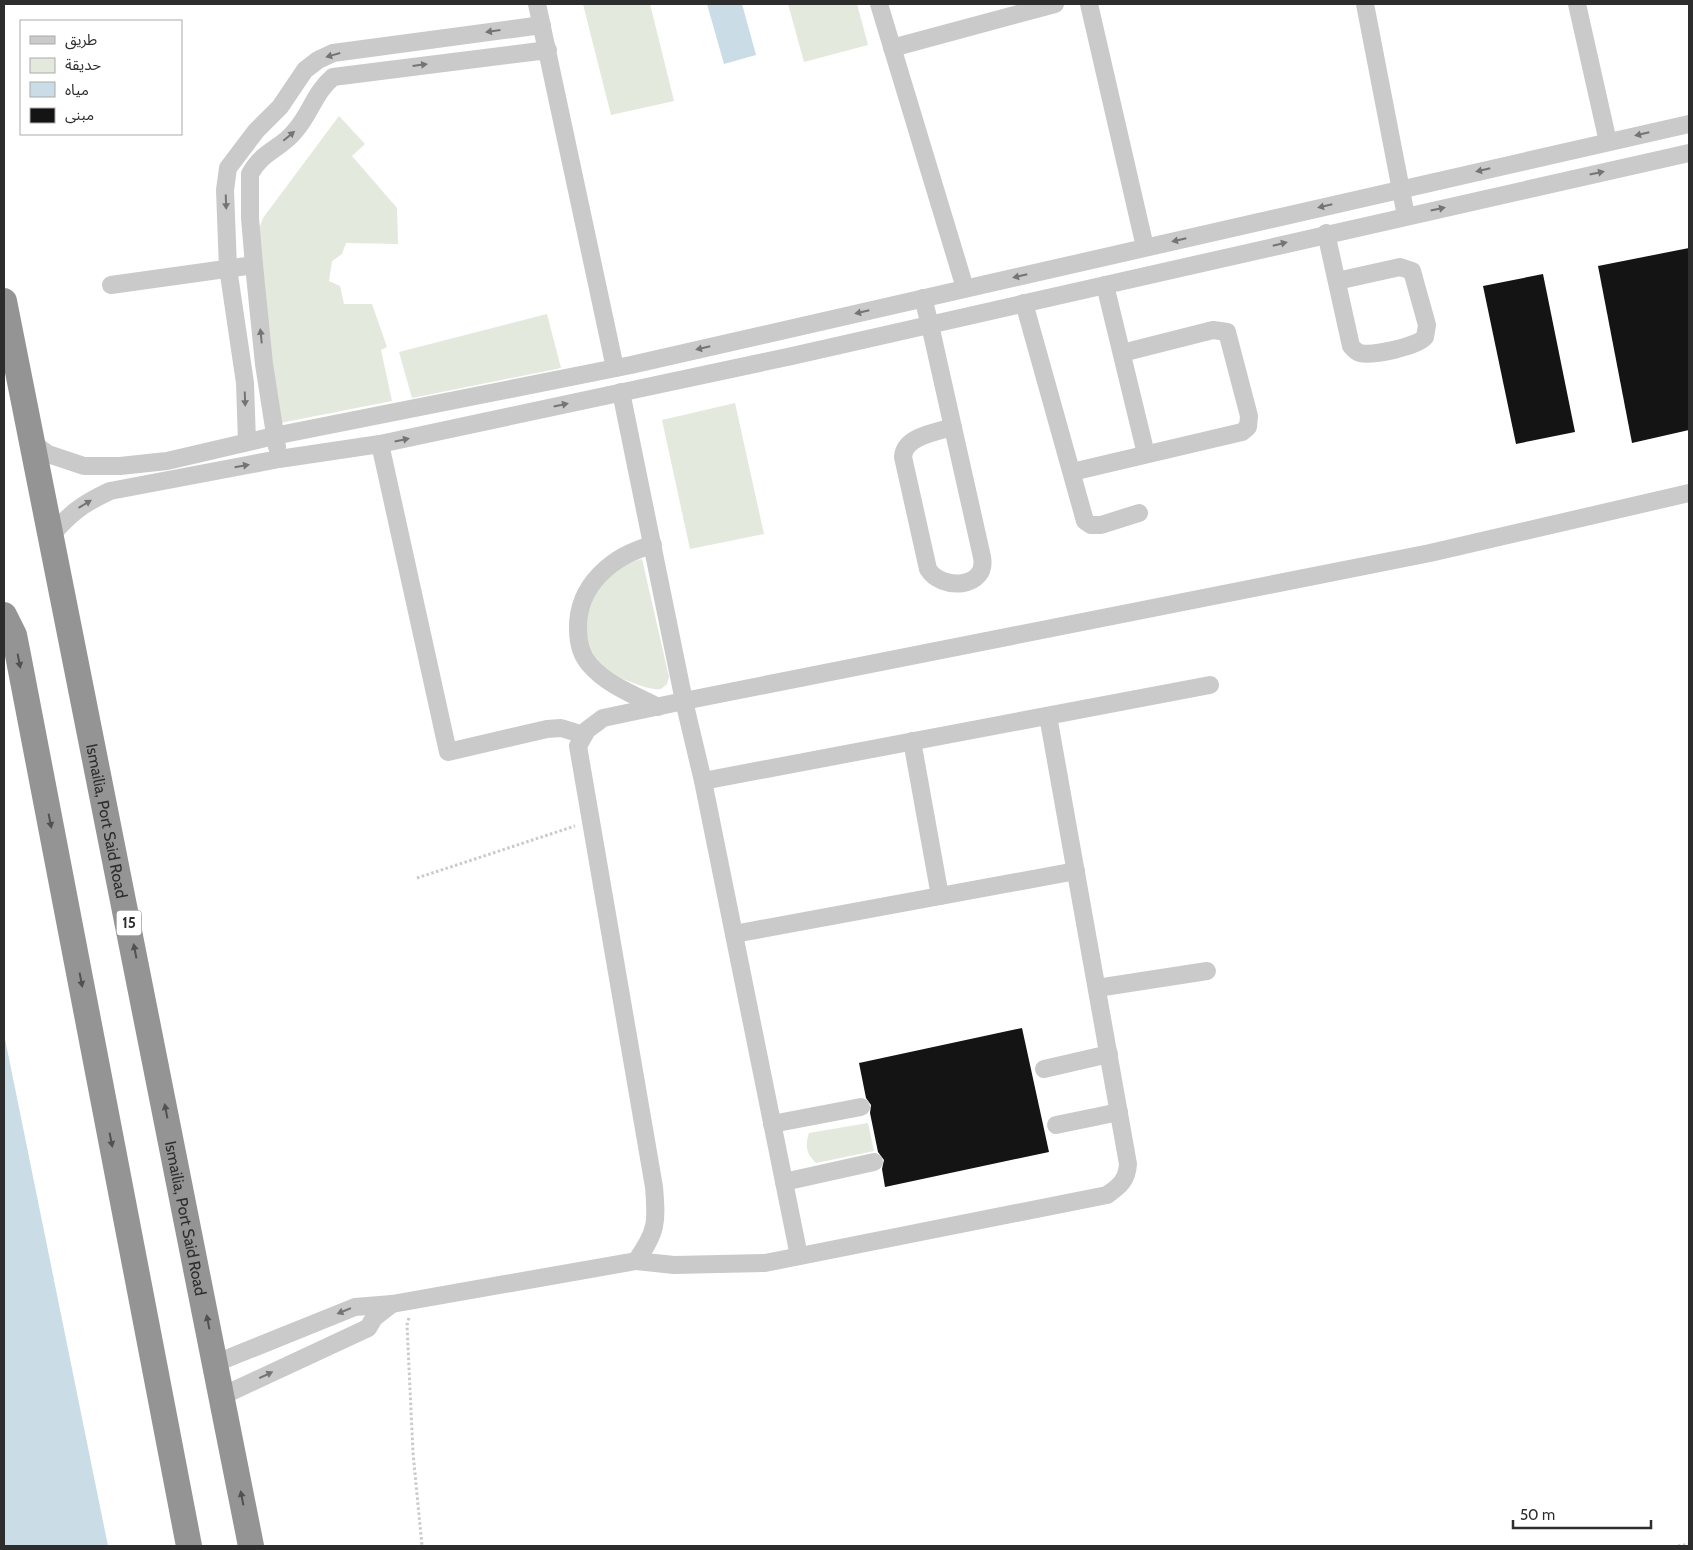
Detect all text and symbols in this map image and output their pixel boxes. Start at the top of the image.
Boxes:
legend [20,20,182,135]
one-way arrow [485,28,501,36]
text: طريق [65,31,97,50]
one-way arrow [325,51,340,59]
text: حديقة [65,56,101,74]
one-way arrow [412,61,428,69]
text: مياه [65,81,89,99]
text: مبنى [65,106,94,124]
one-way arrow [1634,130,1649,138]
one-way arrow [282,131,295,142]
one-way arrow [1475,166,1491,174]
one-way arrow [1589,169,1605,177]
one-way arrow [222,195,230,211]
one-way arrow [1317,202,1332,210]
one-way arrow [1431,204,1447,212]
one-way arrow [1171,236,1186,244]
one-way arrow [1272,240,1287,248]
one-way arrow [1013,272,1028,280]
one-way arrow [854,308,869,316]
one-way arrow [257,327,265,343]
one-way arrow [695,345,711,353]
one-way arrow [242,391,250,407]
one-way arrow [553,401,568,409]
one-way arrow [394,435,410,443]
one-way arrow [234,462,250,470]
one-way arrow [78,499,91,508]
one-way arrow [16,654,24,670]
street label: Ismailia, Port Said Road [82,742,131,900]
one-way arrow [46,813,54,828]
road number: 15 [116,910,142,936]
one-way arrow [130,943,138,959]
one-way arrow [77,973,85,989]
one-way arrow [162,1103,170,1118]
one-way arrow [108,1132,116,1148]
street label: Ismailia, Port Said Road [161,1139,210,1297]
one-way arrow [337,1308,352,1316]
one-way arrow [204,1314,212,1329]
one-way arrow [259,1371,273,1379]
one-way arrow [238,1491,246,1506]
scale bar [1513,1498,1650,1530]
text: 50 m [1520,1506,1555,1524]

